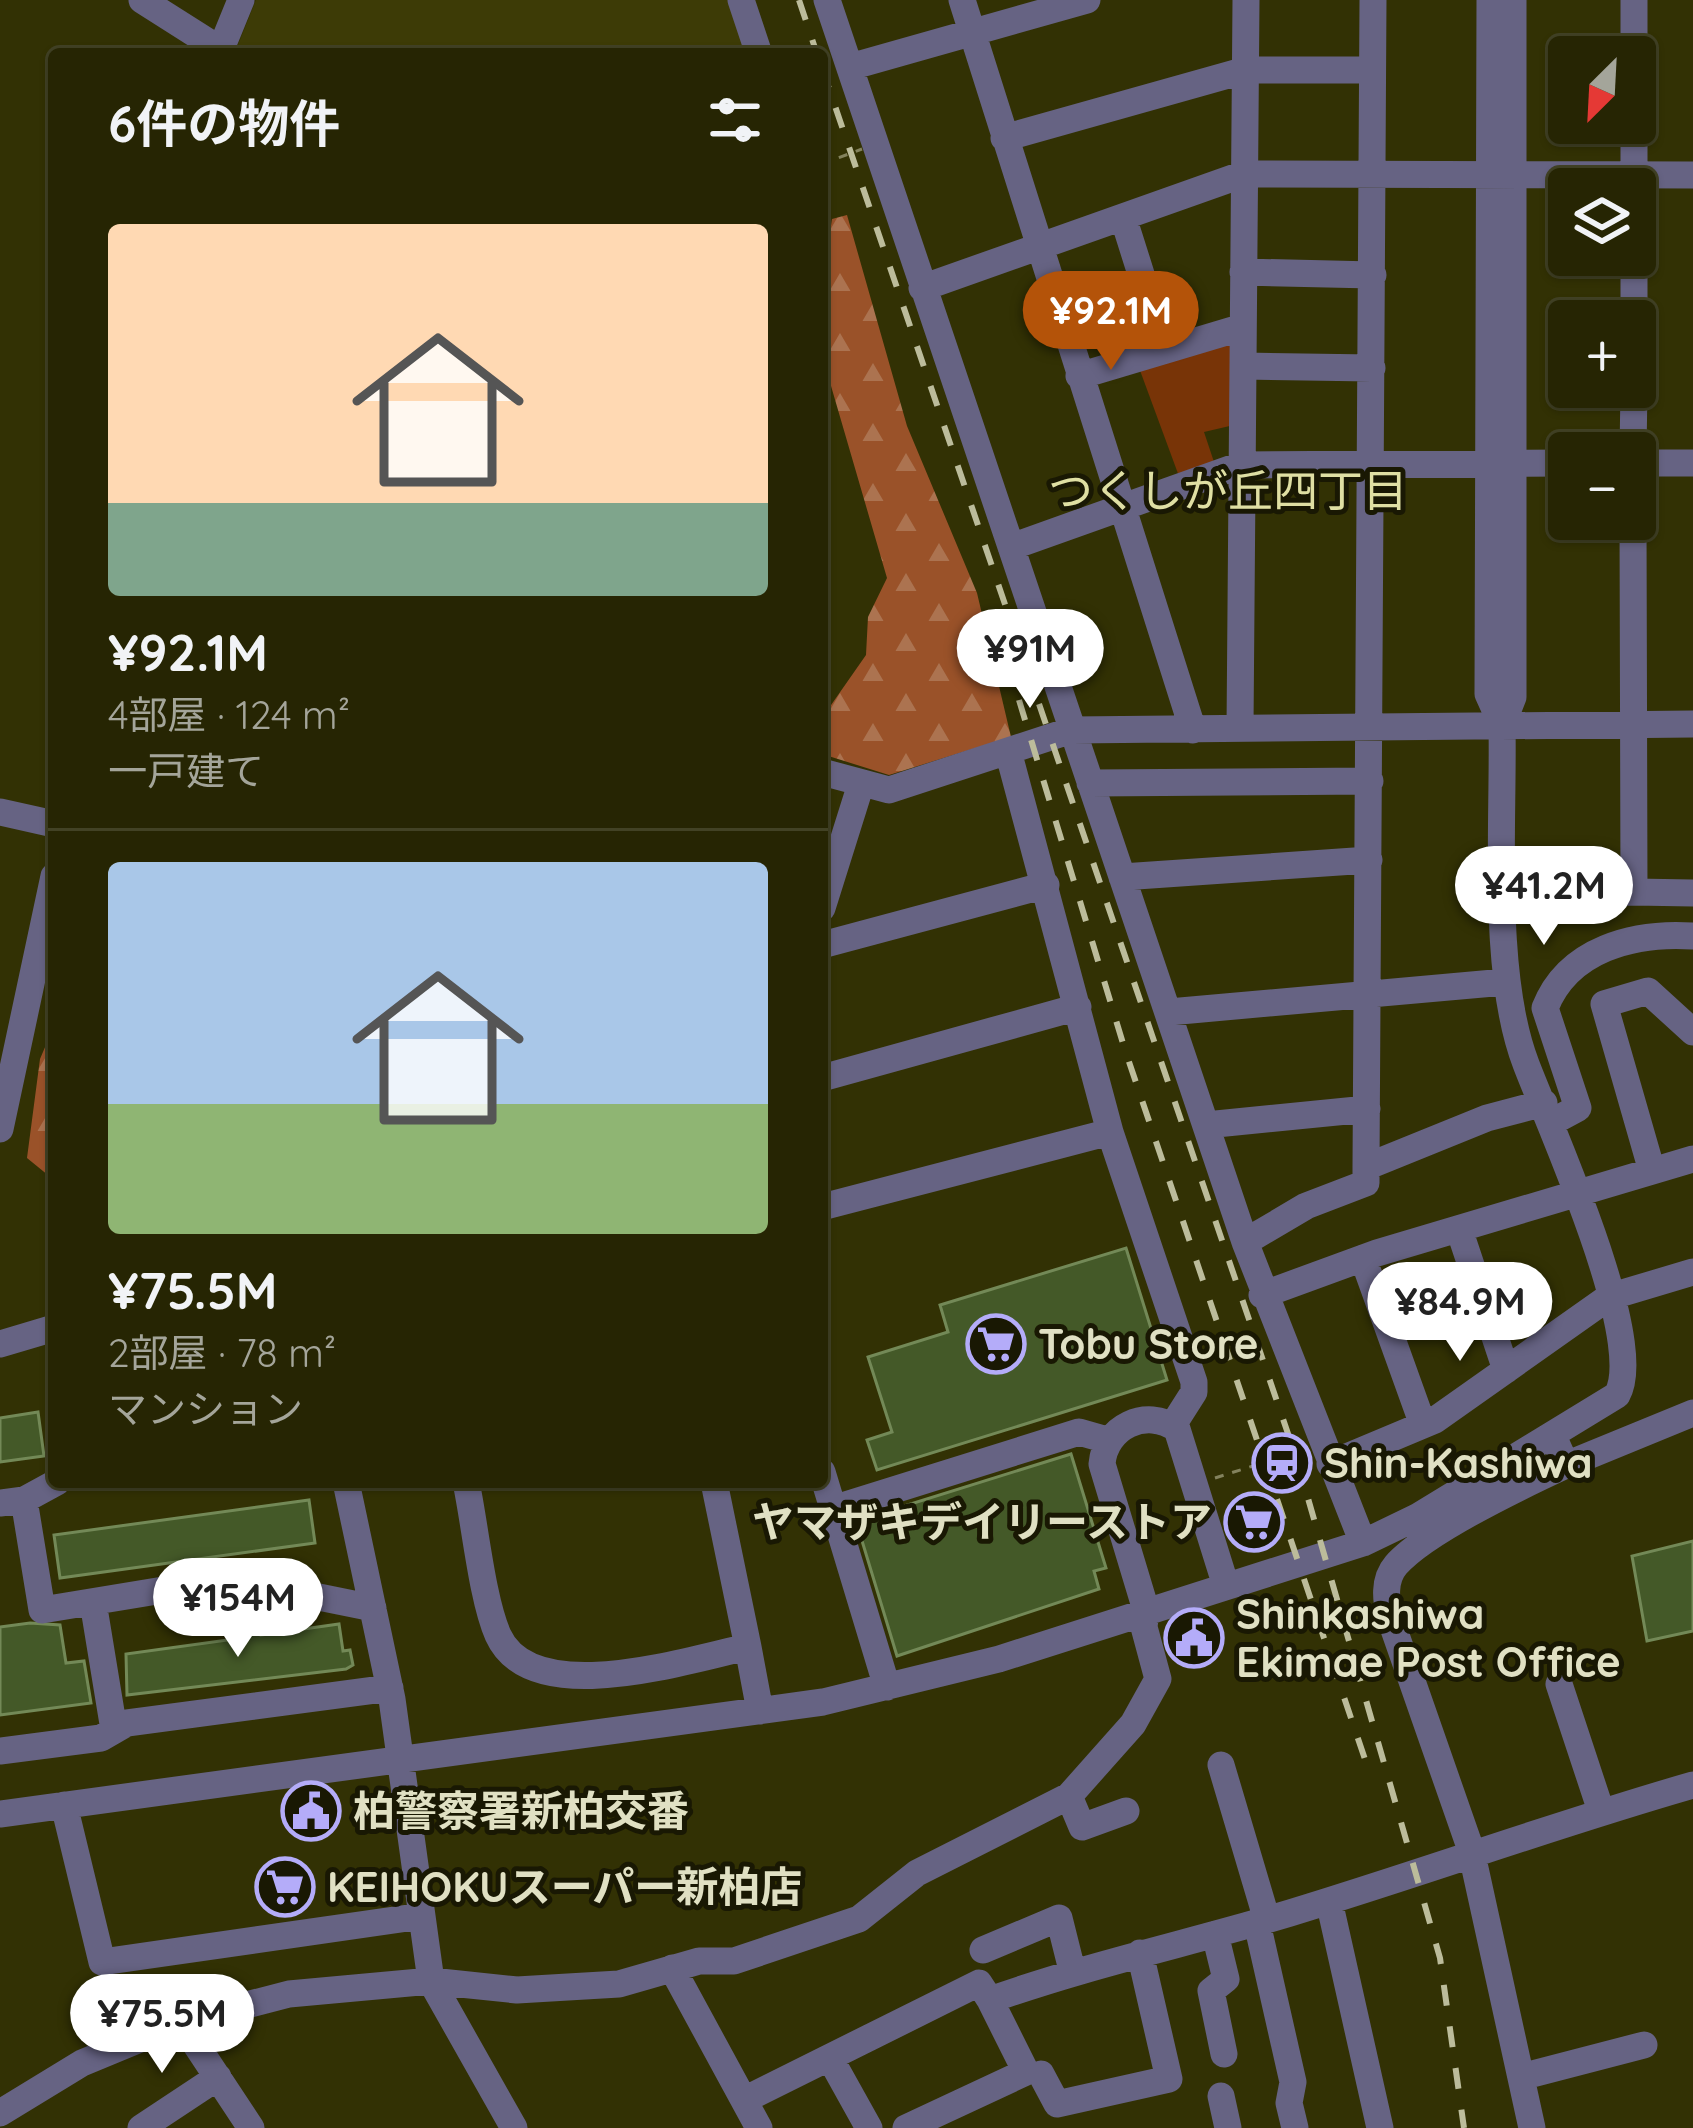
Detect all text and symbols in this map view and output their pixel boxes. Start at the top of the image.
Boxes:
north arrow [1548,36,1656,144]
map controls [1548,36,1656,540]
icon: filters [702,87,768,153]
text: 6件の物件 [108,91,340,155]
button: layers [1548,168,1656,276]
pin: ¥92.1M [1013,271,1209,373]
text: ¥92.1M [1050,285,1172,334]
button: + [1548,300,1656,408]
icon: home [330,302,546,518]
button: − [1548,432,1656,540]
district label: つくしが丘四丁目 [1048,462,1408,518]
pin: ¥91M [959,609,1101,711]
text: ¥92.1M [108,620,268,684]
text: ¥91M [984,623,1076,672]
text: 4部屋 · 124 m² [108,690,350,739]
text: 一戸建て [108,746,264,795]
pin: ¥41.2M [1446,846,1642,948]
text: ¥41.2M [1482,860,1606,909]
icon: home [330,940,546,1156]
text: ¥75.5M [108,1258,278,1322]
pin: ¥84.9M [1362,1262,1558,1364]
text: ¥84.9M [1394,1276,1526,1325]
supermarket icon: Tobu Store [965,1313,1027,1375]
place label: Tobu Store [1038,1317,1259,1370]
text: 2部屋 · 78 m² [108,1328,336,1377]
text: マンション [108,1384,303,1433]
station icon: Shin-Kashiwa [1251,1432,1313,1494]
place label: Shin-Kashiwa [1324,1436,1593,1489]
supermarket icon: ヤマザキデイリーストア [1223,1491,1285,1553]
place label: ヤマザキデイリーストア [752,1495,1212,1548]
pin: ¥154M [154,1558,322,1660]
text: ¥154M [180,1572,296,1621]
place label: Shinkashiwa Ekimae Post Office [1236,1587,1621,1688]
public building icon: Shinkashiwa Ekimae Post Office [1163,1607,1225,1669]
public building icon: 柏警察署新柏交番 [280,1780,342,1842]
place label: 柏警察署新柏交番 [353,1784,689,1837]
supermarket icon: KEIHOKUスーパー新柏店 [254,1856,316,1918]
place label: KEIHOKUスーパー新柏店 [327,1860,802,1913]
pin: ¥75.5M [64,1974,260,2076]
text: ¥75.5M [97,1988,227,2037]

